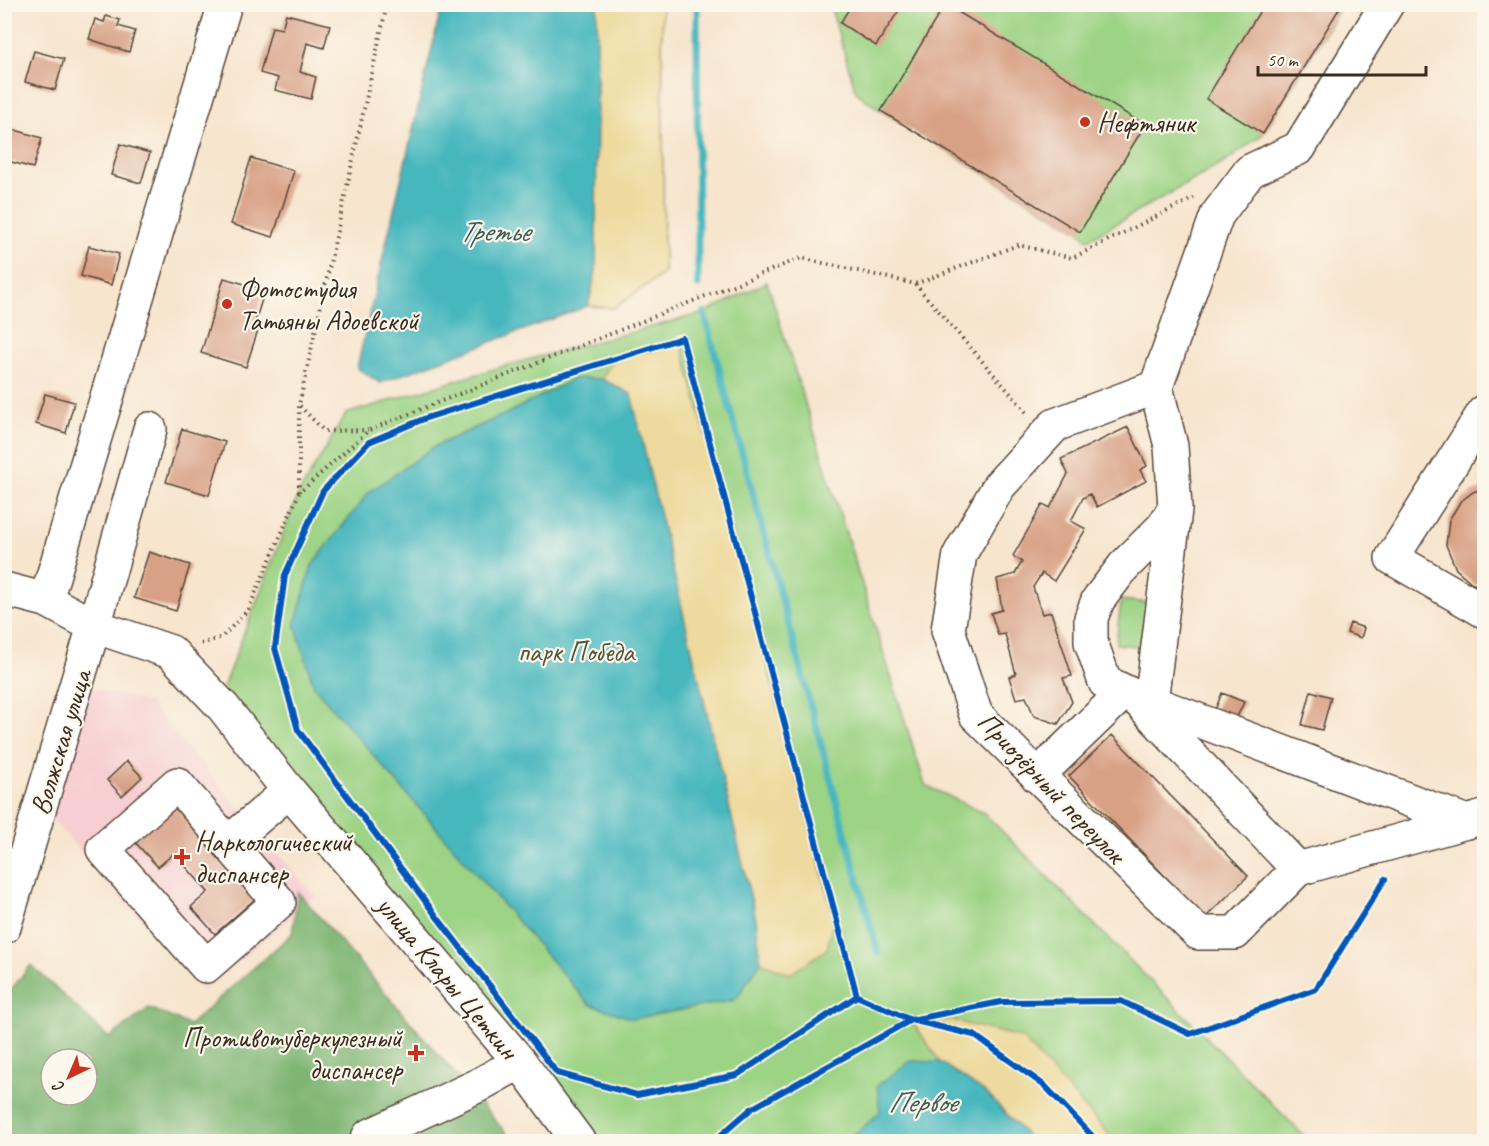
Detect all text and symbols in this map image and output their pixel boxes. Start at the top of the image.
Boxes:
scale bar [1258,39,1426,77]
text: 50 m [1267,49,1300,71]
place label: Нефтяник [1097,105,1197,140]
marker: Нефтяник [1078,115,1092,129]
water label: Третье [459,212,533,250]
place label: Фотостудия Татьяны Адоевской [239,271,420,338]
marker: Фотостудия Татьяны Адоевской [220,297,234,311]
park label: парк Победa [518,634,636,669]
street label: Волжская улица [22,663,100,819]
street label: Приозёрный переулок [970,704,1135,873]
place label: Наркологический диспансер [195,824,353,891]
marker: Наркологический диспансер [173,848,191,866]
street label: улица Клары Цеткин [368,887,528,1068]
place label: Противотуберкулезный диспансер [182,1020,404,1087]
marker: Противотуберкулезный диспансер [407,1044,425,1062]
north arrow [39,1047,99,1107]
text: С [48,1076,69,1097]
water label: Первое [888,1083,960,1121]

